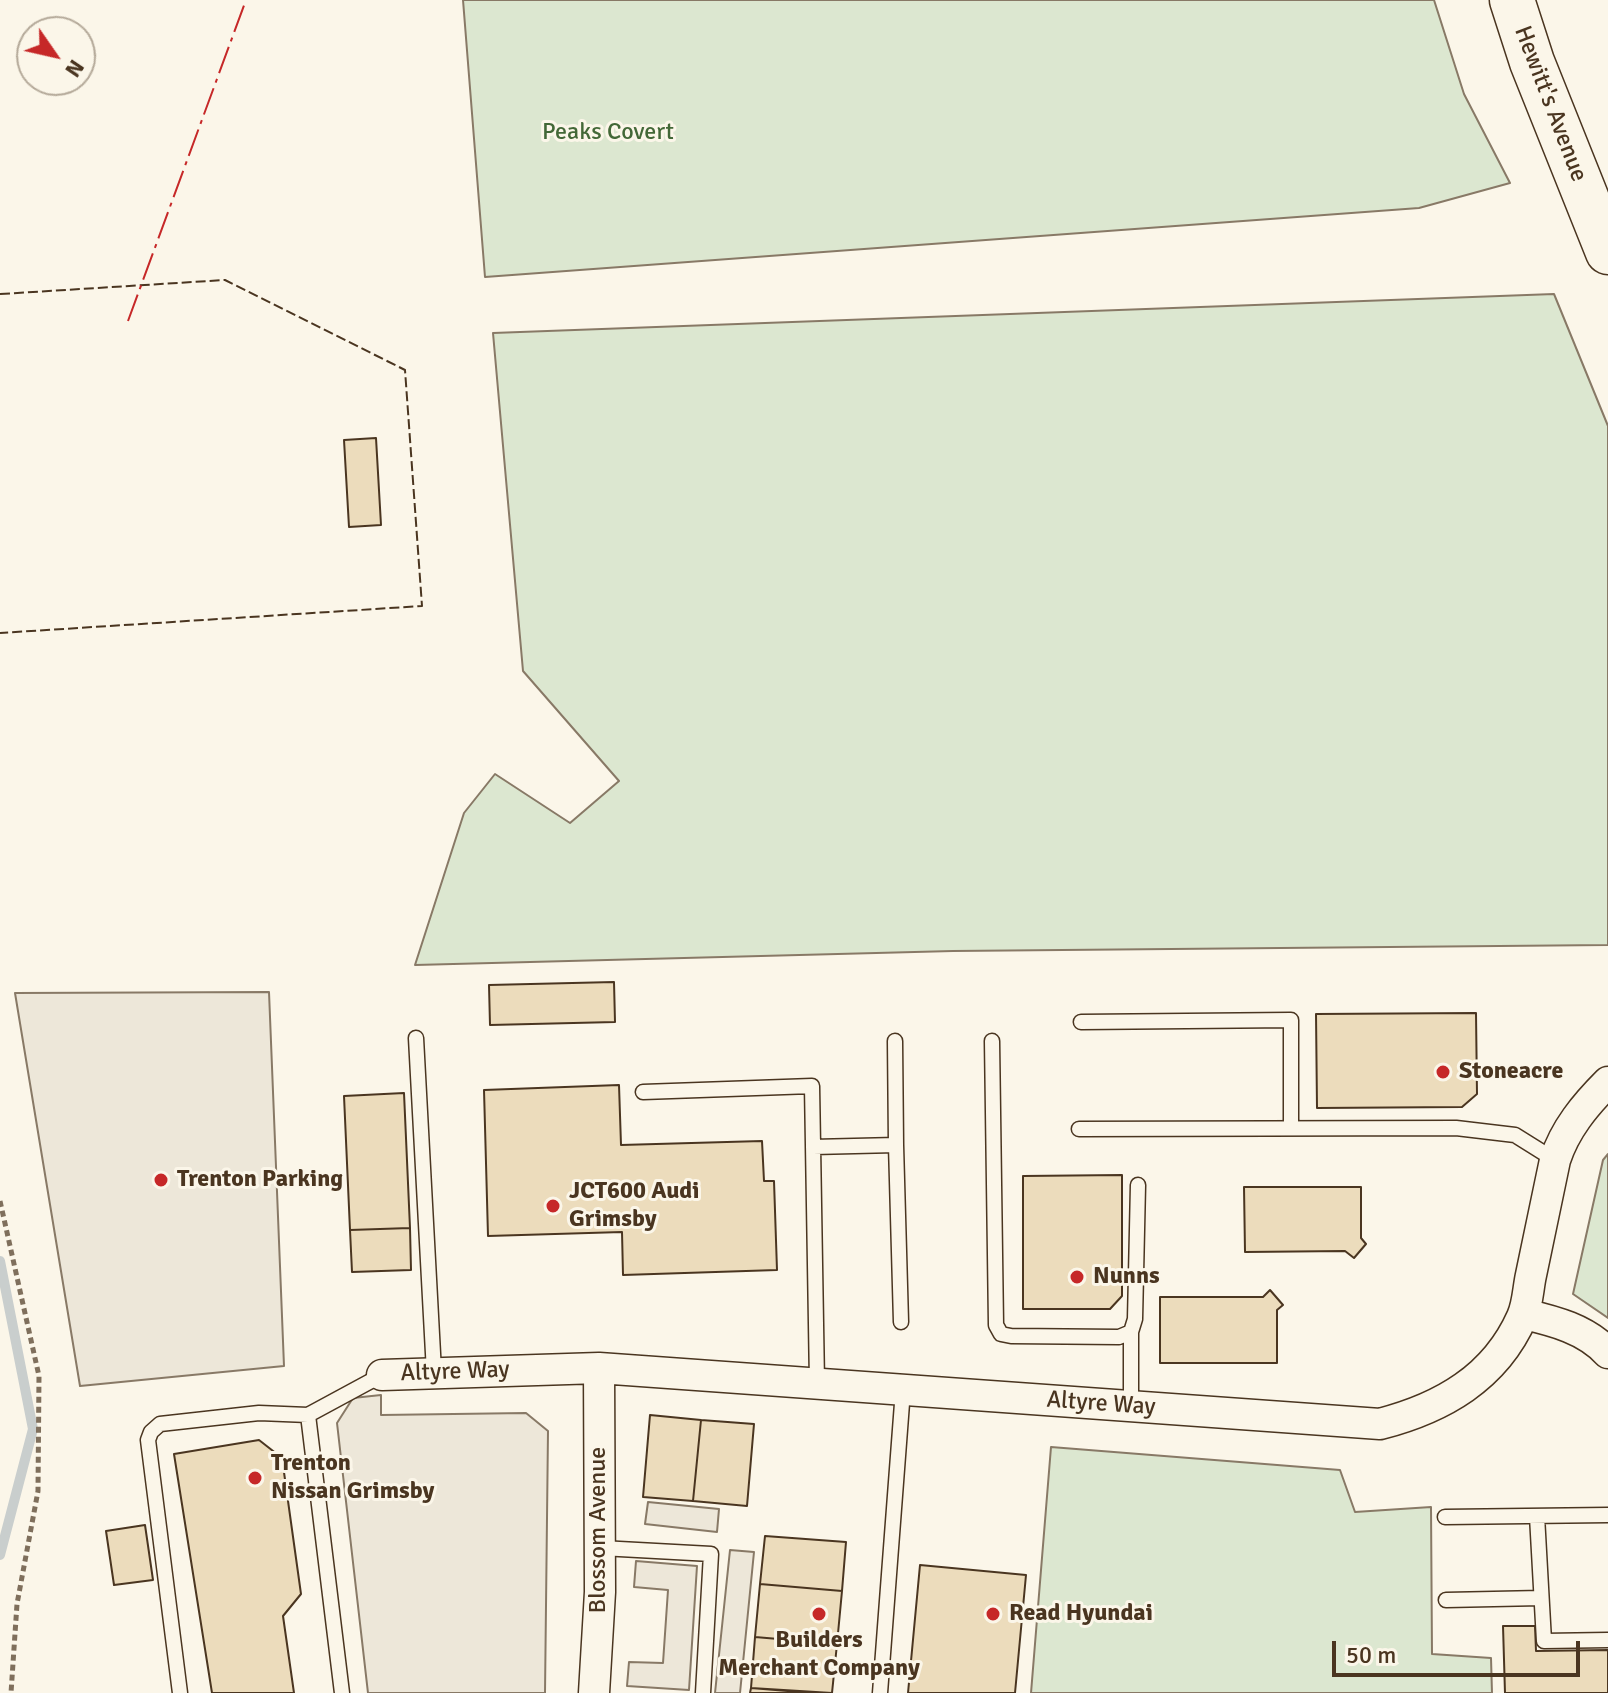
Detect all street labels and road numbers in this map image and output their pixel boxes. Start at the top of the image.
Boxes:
street label: Hewitt's Avenue [1507,22,1593,186]
street label: Altyre Way [400,1356,510,1388]
street label: Altyre Way [1046,1386,1156,1422]
street label: Blossom Avenue [585,1447,613,1613]

